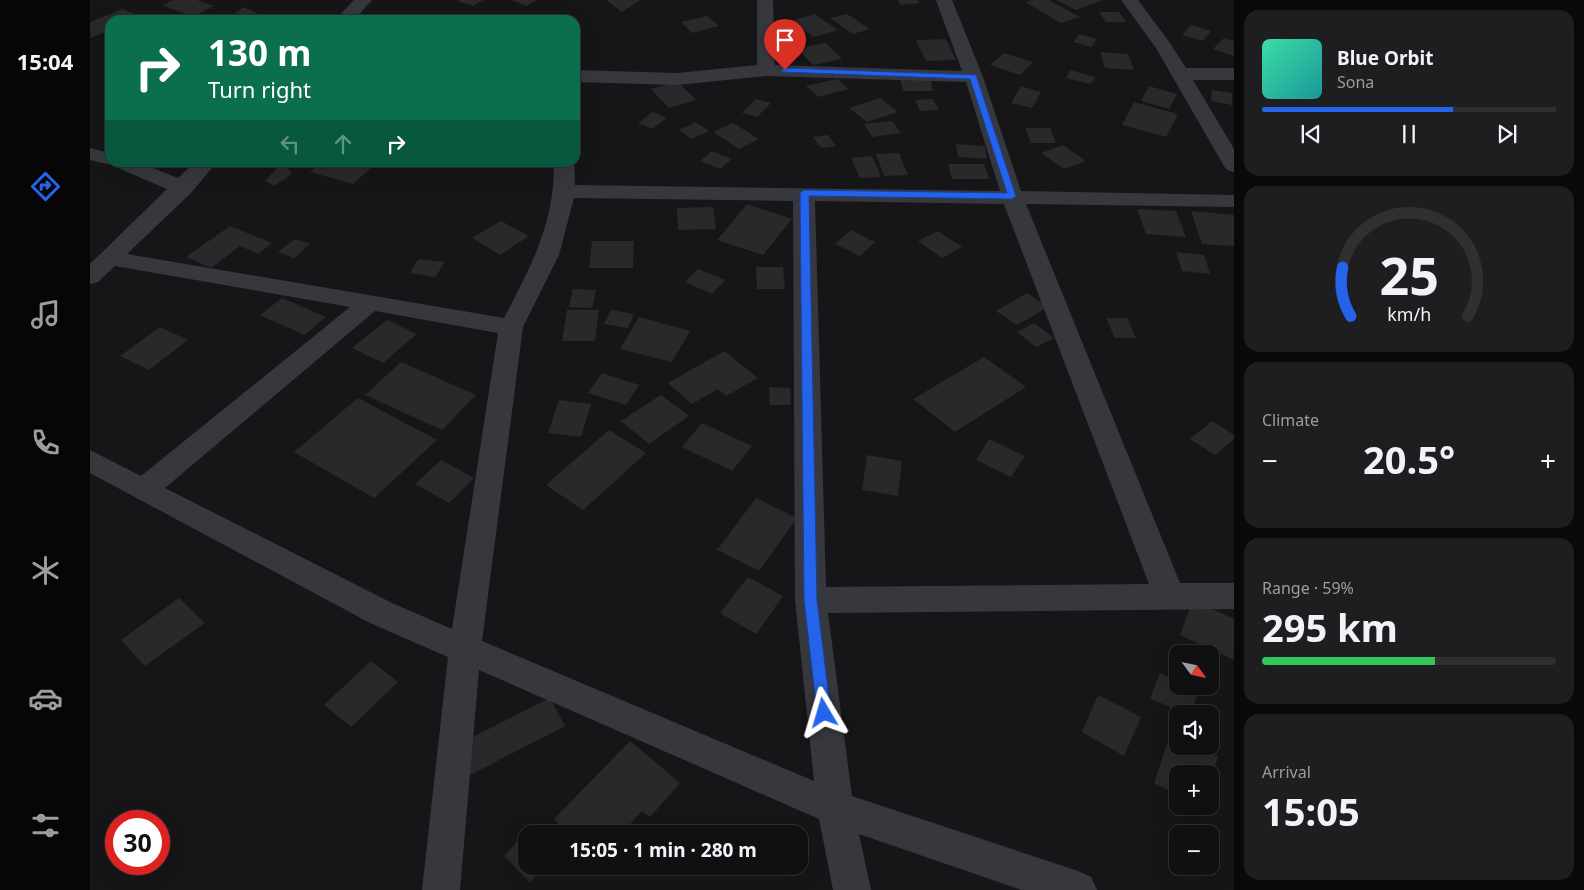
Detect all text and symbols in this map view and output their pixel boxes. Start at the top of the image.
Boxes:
pin [764,19,806,70]
icon: arrive [771,26,799,54]
text: 130 m [208,29,311,76]
icon: right [125,35,190,100]
text: Blue Orbit [1337,45,1433,71]
text: 15:04 [17,46,73,76]
text: Sona [1337,71,1374,93]
text: Turn right [208,74,311,104]
icon: previous [1297,120,1325,148]
icon: pause [1395,120,1423,148]
icon: next [1493,120,1521,148]
icon: left [276,130,304,158]
icon: ahead [329,130,357,158]
icon: right [382,130,410,158]
icon: directions [28,169,63,204]
text: 25 [1379,239,1439,310]
icon: music [28,297,63,332]
text: km/h [1387,302,1431,326]
text: Climate [1262,409,1319,431]
icon: phone [28,425,63,460]
text: 20.5° [1363,433,1455,485]
text: − [1262,441,1278,479]
text: + [1540,441,1556,479]
icon: climate [28,553,63,588]
text: Range · 59% [1262,577,1354,599]
text: 295 km [1262,601,1398,653]
north arrow [1169,645,1219,695]
map controls [1169,645,1219,875]
icon: car [28,681,63,716]
position arrow [797,686,849,738]
button: sound [1169,705,1219,755]
text: Arrival [1262,761,1311,783]
button: + [1169,765,1219,815]
text: 15:05 [1262,785,1360,837]
icon: filters [28,808,63,843]
speed limit sign: 30 [105,810,170,875]
button: − [1169,825,1219,875]
text: 15:05 · 1 min · 280 m [569,837,757,863]

